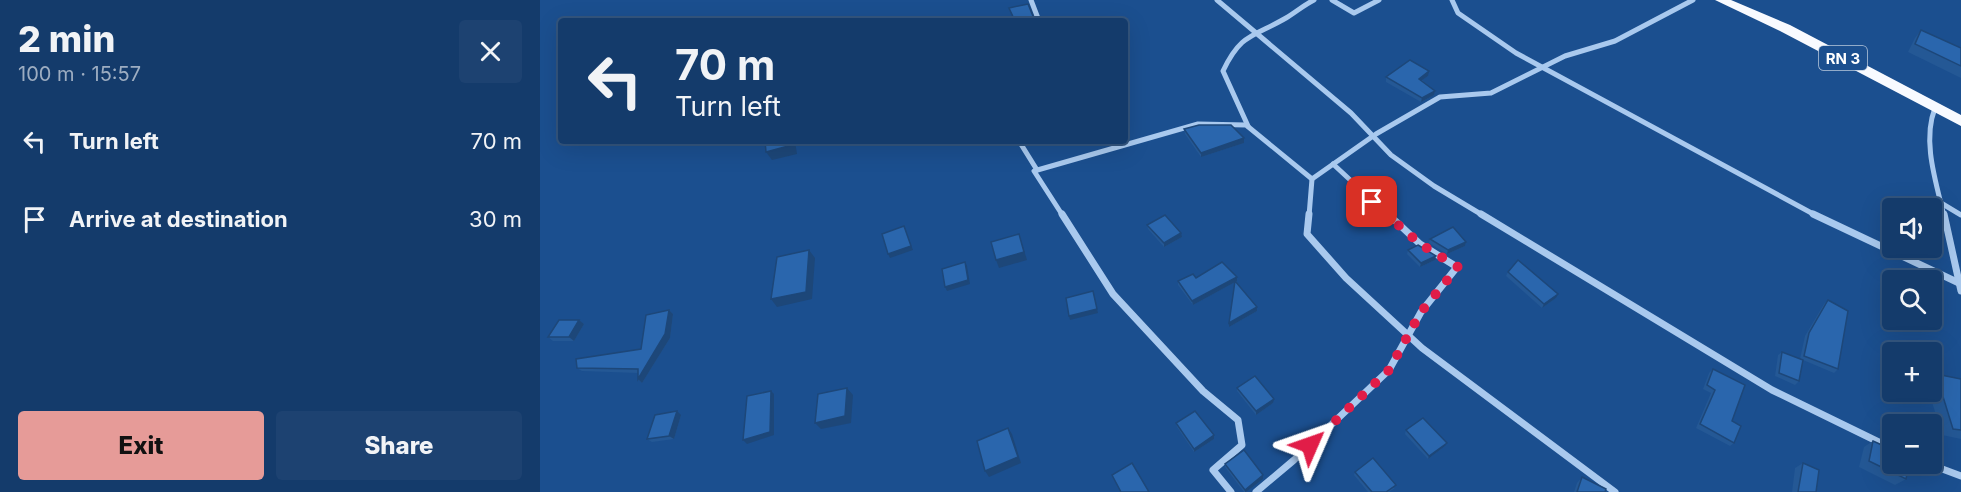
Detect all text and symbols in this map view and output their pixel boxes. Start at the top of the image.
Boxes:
text: 2 min [18,17,115,61]
button: close [459,20,522,83]
text: 70 m [675,39,775,90]
icon: left [576,42,654,120]
road number: RN 3 [1819,46,1867,70]
text: 100 m · 15:57 [18,62,141,86]
text: Turn left [675,90,781,123]
icon: left [18,125,51,158]
text: Turn left [69,128,159,154]
text: 70 m [471,128,522,154]
pin [1346,176,1397,227]
icon: arrive [1355,185,1388,218]
map controls [1882,198,1942,474]
button: sound [1882,198,1942,258]
icon: arrive [18,203,51,236]
text: Arrive at destination [69,206,288,232]
text: 30 m [469,206,522,232]
button: search [1882,270,1942,330]
button: + [1882,342,1942,402]
button: Exit [18,411,264,480]
button: Share [276,411,522,480]
position arrow [1278,413,1342,477]
button: − [1882,414,1942,474]

